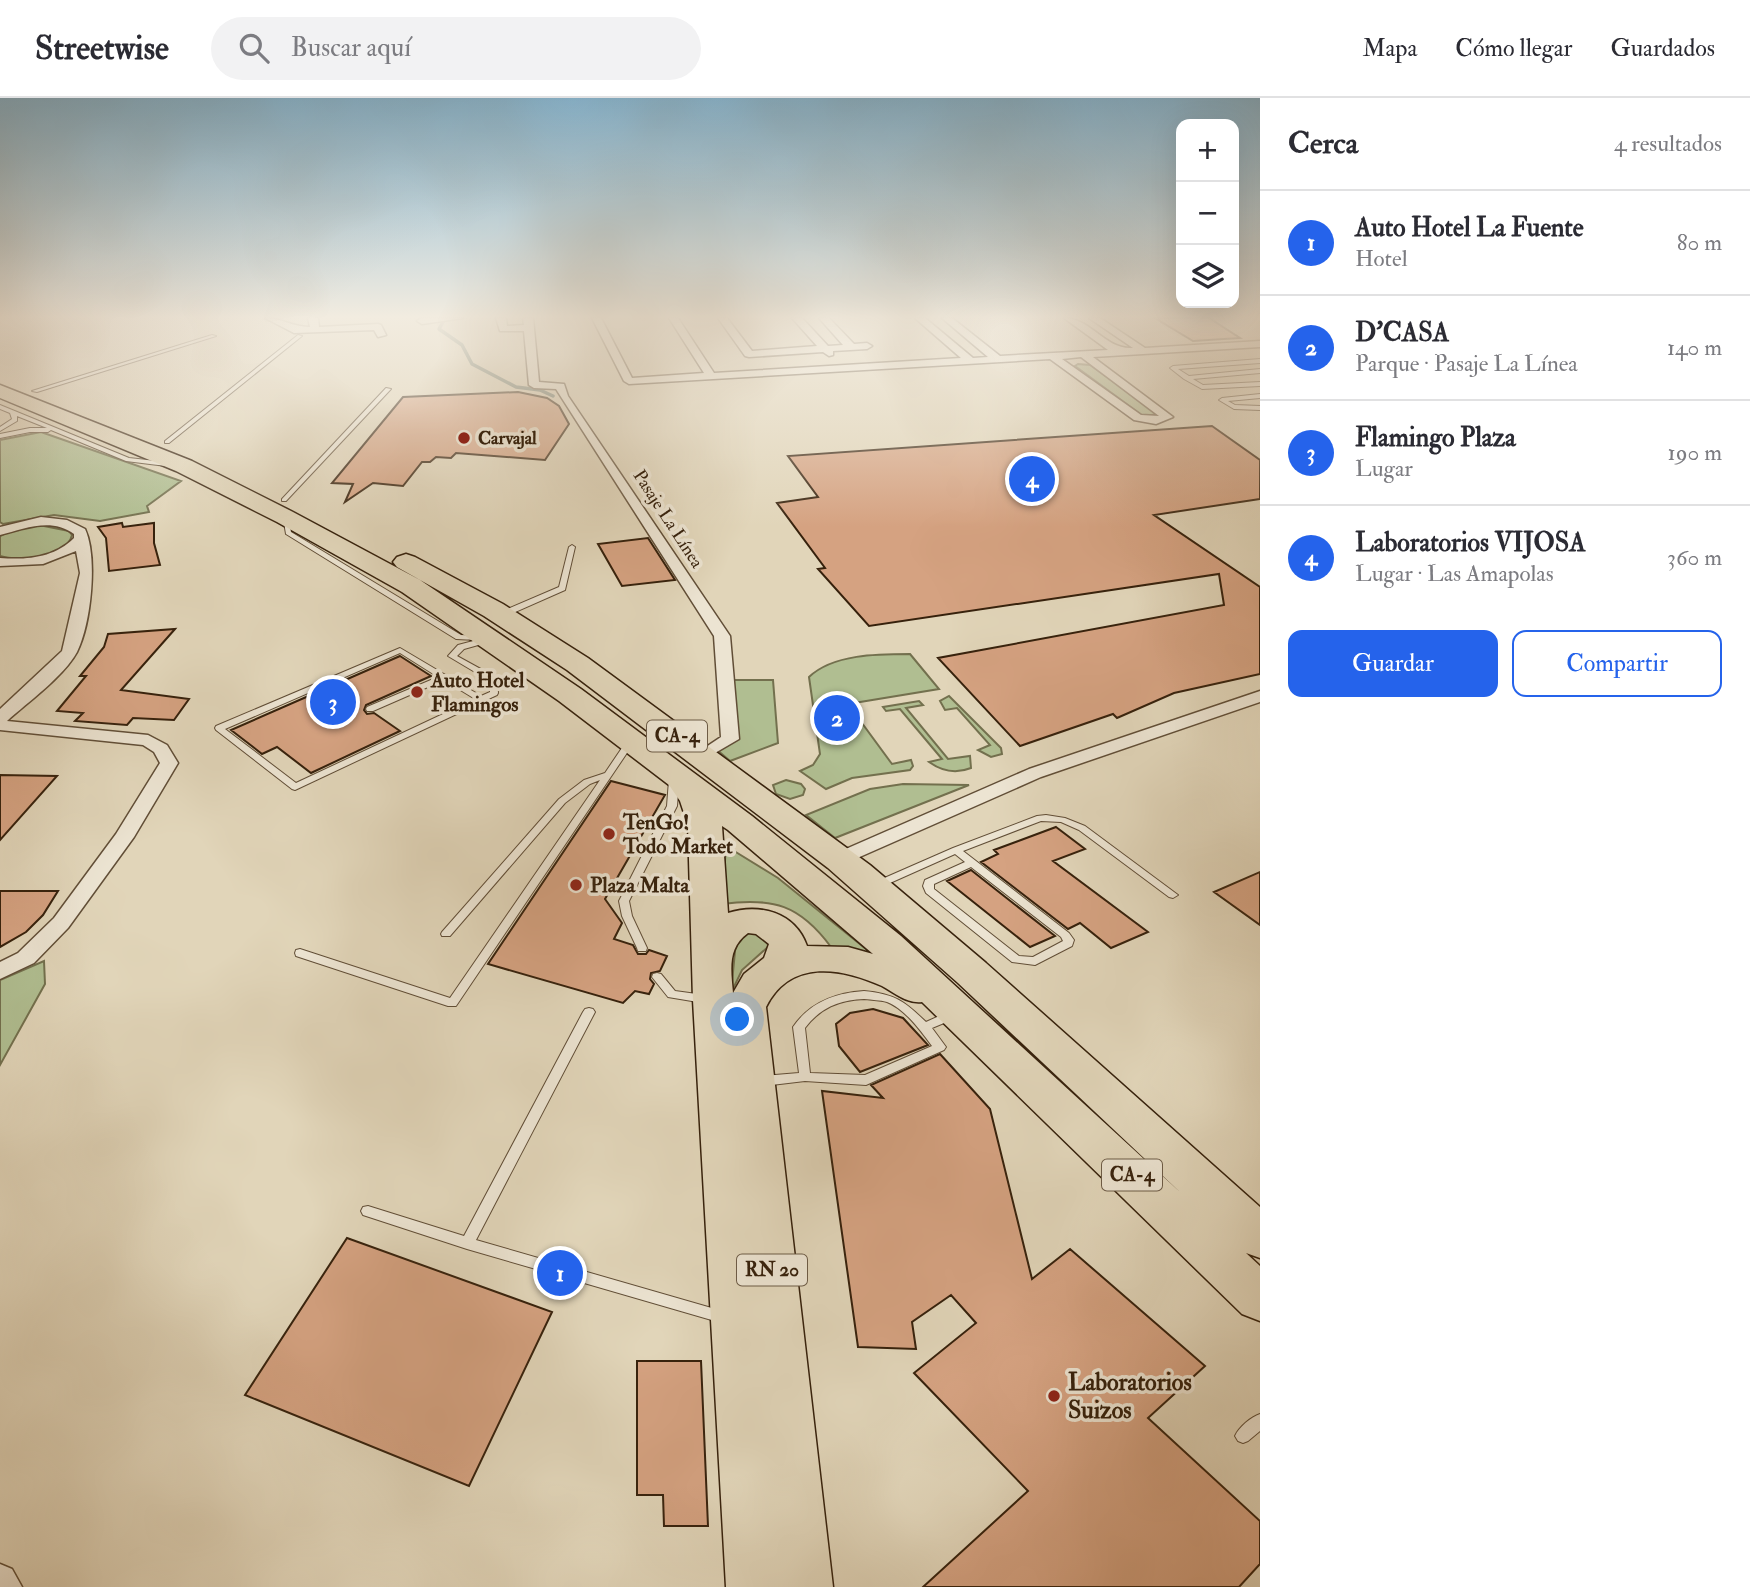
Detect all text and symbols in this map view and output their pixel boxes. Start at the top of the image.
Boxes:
search box [211,17,701,80]
text: Streetwise [35,28,169,69]
icon: search [235,29,273,67]
text: Buscar aquí [291,32,411,64]
text: Mapa [1362,33,1417,64]
text: Cómo llegar [1455,33,1572,64]
text: Guardados [1610,33,1715,64]
map controls [1176,119,1239,308]
button: + [1176,119,1239,182]
text: Cerca [1288,125,1358,162]
text: 4 resultados [1614,129,1722,158]
button: − [1176,182,1239,245]
text: Auto Hotel La Fuente [1355,212,1584,244]
text: 1 [1307,228,1315,257]
text: 80 m [1677,228,1722,257]
text: Hotel [1355,244,1408,273]
button: layers [1176,245,1239,308]
text: D'CASA [1355,317,1449,349]
text: 2 [1305,333,1317,362]
text: 140 m [1667,333,1722,362]
text: Parque · Pasaje La Línea [1355,349,1578,378]
text: Flamingo Plaza [1355,422,1516,454]
place label: Carvajal [478,427,537,450]
marker: Carvajal [456,430,472,446]
text: 3 [1307,438,1315,467]
text: 190 m [1668,438,1722,467]
pin: 4 [1009,453,1055,505]
text: Lugar [1355,454,1413,483]
street label: Pasaje La Línea [628,465,709,573]
text: Laboratorios VIJOSA [1355,527,1586,559]
text: 4 [1305,543,1317,572]
text: 360 m [1667,543,1722,572]
text: Lugar · Las Amapolas [1355,559,1554,588]
button: Guardar [1288,630,1498,697]
button: Compartir [1512,630,1722,697]
place label: Auto Hotel Flamingos [430,667,525,718]
pin: 3 [310,676,356,728]
marker: Auto Hotel Flamingos [409,684,425,700]
pin: 2 [814,692,860,744]
road number: CA-4 [647,720,707,751]
place label: TenGo! Todo Market [622,809,733,860]
marker: TenGo! Todo Market [601,826,617,842]
place label: Plaza Malta [590,872,690,899]
marker: Plaza Malta [568,877,584,893]
your location [720,1002,754,1036]
road number: CA-4 [1102,1160,1162,1190]
pin: 1 [537,1247,583,1299]
road number: RN 20 [737,1254,807,1286]
place label: Laboratorios Suizos [1068,1367,1192,1426]
marker: Laboratorios Suizos [1046,1388,1062,1404]

